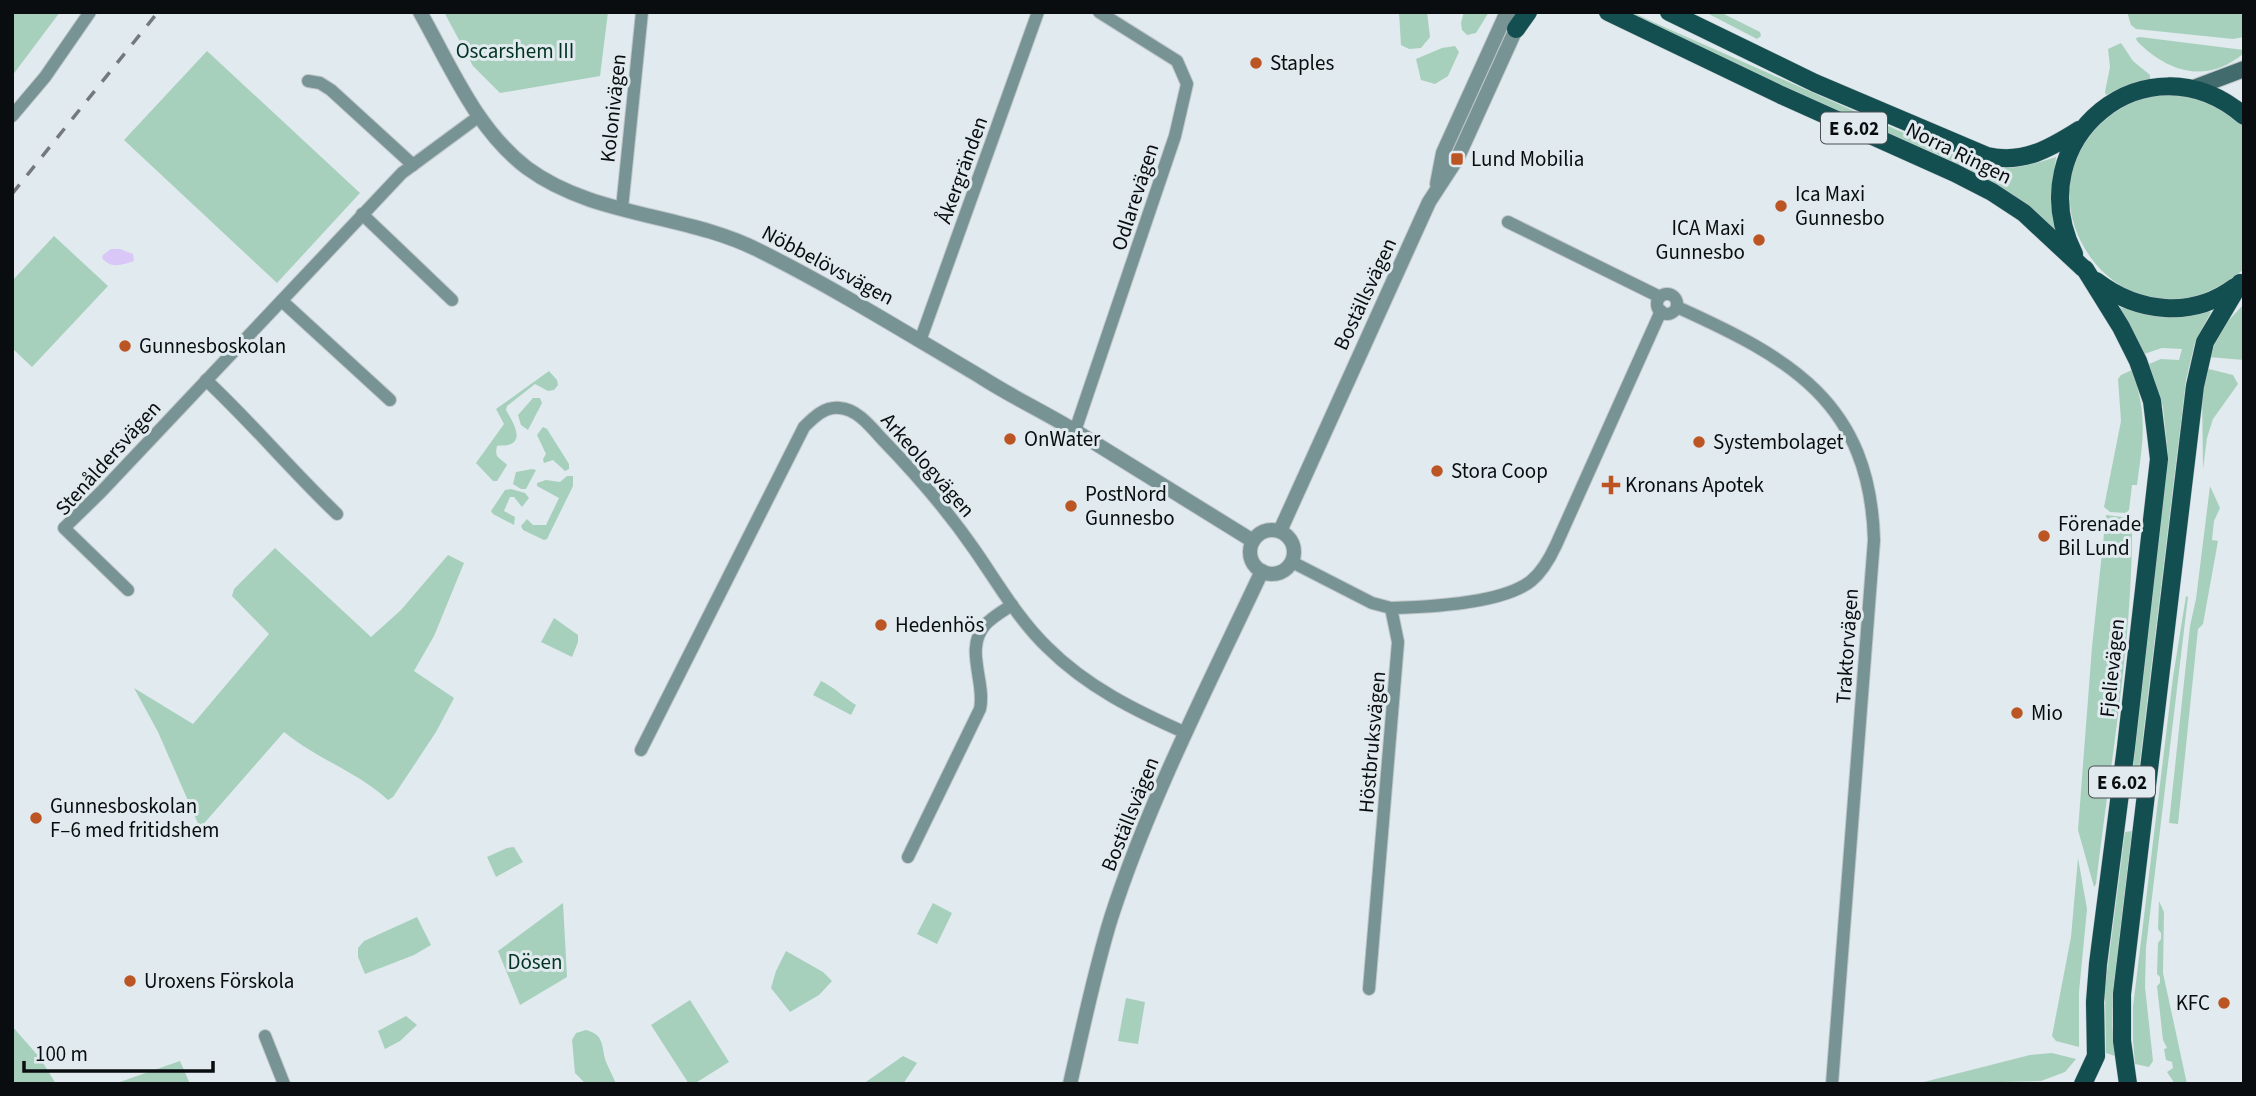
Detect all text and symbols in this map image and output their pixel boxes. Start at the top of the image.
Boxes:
park label: Oscarshem III [456,36,574,66]
place label: Staples [1270,48,1334,78]
street label: Kolonivägen [592,52,634,164]
marker: Staples [1248,55,1264,71]
street label: Åkergränden [929,112,995,228]
road number: E 6.02 [1821,112,1887,144]
street label: Norra Ringen [1901,114,2017,192]
street label: Odlarevägen [1104,139,1166,255]
place label: Lund Mobilia [1471,144,1584,174]
marker: Lund Mobilia [1449,151,1465,167]
place label: Ica Maxi Gunnesbo [1795,179,1885,233]
marker: Ica Maxi Gunnesbo [1773,198,1789,214]
place label: ICA Maxi Gunnesbo [1655,213,1745,267]
street label: Nöbbelövsvägen [756,217,900,313]
marker: ICA Maxi Gunnesbo [1751,232,1767,248]
street label: Boställsvägen [1326,233,1404,355]
place label: Gunnesboskolan [139,331,286,361]
marker: Gunnesboskolan [117,338,133,354]
street label: Stenåldersvägen [48,394,168,522]
street label: Arkeologvägen [874,406,982,524]
place label: OnWater [1024,424,1101,454]
place label: Systembolaget [1713,427,1844,457]
marker: OnWater [1002,431,1018,447]
marker: Systembolaget [1691,434,1707,450]
place label: Stora Coop [1451,456,1548,486]
marker: Stora Coop [1429,463,1445,479]
place label: Kronans Apotek [1625,470,1764,500]
marker: Kronans Apotek [1603,477,1619,493]
place label: PostNord Gunnesbo [1085,479,1175,533]
marker: PostNord Gunnesbo [1063,498,1079,514]
place label: Förenade Bil Lund [2058,509,2141,563]
marker: Förenade Bil Lund [2036,528,2052,544]
street label: Traktorvägen [1828,587,1866,705]
place label: Hedenhös [895,610,984,640]
marker: Hedenhös [873,617,889,633]
street label: Fjelievägen [2092,617,2132,719]
street label: Höstbruksvägen [1351,670,1393,814]
place label: Mio [2031,698,2063,728]
marker: Mio [2009,705,2025,721]
street label: Boställsvägen [1093,752,1167,876]
road number: E 6.02 [2089,766,2155,797]
place label: Gunnesboskolan F–6 med fritidshem [50,791,219,845]
marker: Gunnesboskolan F–6 med fritidshem [28,810,44,826]
park label: Dösen [508,947,562,977]
place label: Uroxens Förskola [144,966,294,996]
marker: Uroxens Förskola [122,973,138,989]
place label: KFC [2176,988,2210,1018]
marker: KFC [2216,995,2232,1011]
scale bar [24,1030,214,1074]
text: 100 m [35,1039,88,1069]

